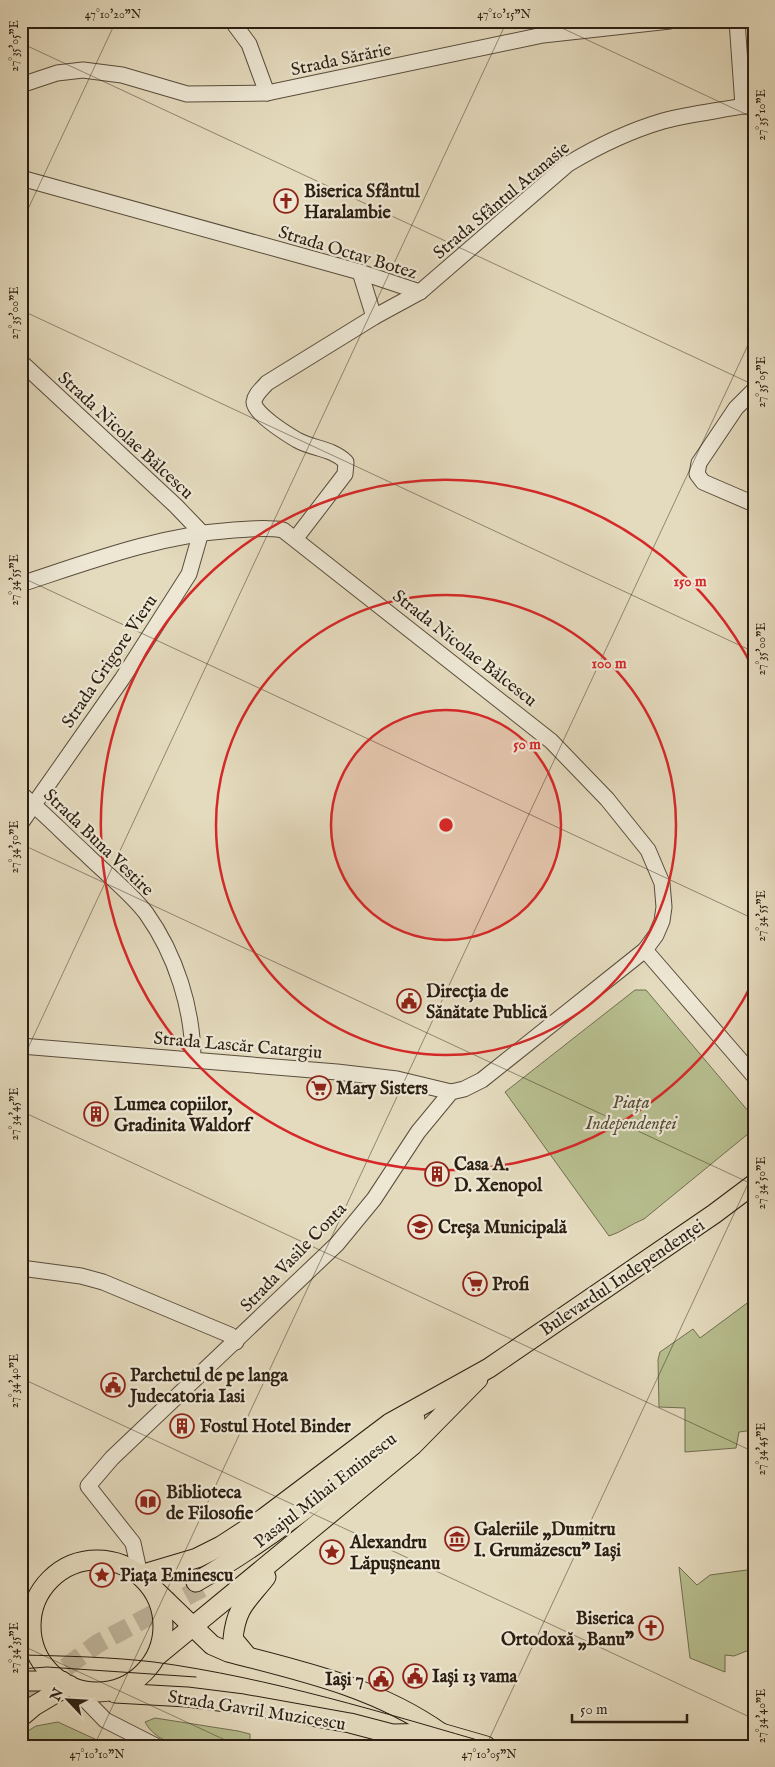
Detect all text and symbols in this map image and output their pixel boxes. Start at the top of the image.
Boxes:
text: 47°10'20"N [85,7,142,22]
text: 47°10'15"N [477,7,531,22]
text: 27°35'05"E [7,20,22,72]
street label: Strada Sărărie [289,39,394,82]
text: 27°35'10"E [754,89,769,141]
street label: Strada Sfântul Atanasie [429,137,575,265]
place label: Biserica Sfântul Haralambie [304,181,421,225]
church icon: Biserica Sfântul Haralambie [273,188,299,214]
street label: Strada Octav Botez [275,221,420,285]
text: 27°35'00"E [7,286,22,340]
text: 27°35'05"E [754,356,769,408]
street label: Strada Nicolae Bălcescu [52,367,198,505]
text: 27°34'55"E [7,554,22,606]
text: 150 m [673,572,707,591]
street label: Strada Nicolae Bălcescu [387,585,541,713]
street label: Strada Grigore Vieru [57,591,163,733]
text: 27°35'00"E [754,622,769,676]
text: 100 m [591,654,627,673]
text: 50 m [513,735,541,754]
street label: Strada Buna Vestire [38,784,158,902]
centre of rings [437,816,455,834]
text: 27°34'50"E [7,820,22,874]
text: 27°34'55"E [754,890,769,942]
place label: Direcția de Sănătate Publică [426,981,548,1025]
public building icon: Direcția de Sănătate Publică [396,988,422,1014]
street label: Strada Lascăr Catargiu [153,1028,323,1065]
supermarket icon: Mary Sisters [306,1075,332,1101]
place label: Mary Sisters [336,1078,429,1101]
text: 27°34'45"E [7,1087,22,1141]
park label: Piața Independenței [584,1092,678,1136]
place label: Lumea copiilor, Gradinita Waldorf [114,1094,254,1138]
building icon: Lumea copiilor, Gradinita Waldorf [83,1101,109,1127]
place label: Casa A. D. Xenopol [454,1154,543,1198]
text: 27°34'50"E [754,1156,769,1210]
building icon: Casa A. D. Xenopol [424,1161,450,1187]
street label: Strada Vasile Conta [236,1198,352,1318]
school or university icon: Creșa Municipală [407,1214,433,1240]
street label: Bulevardul Independenței [536,1214,710,1342]
place label: Creșa Municipală [438,1217,568,1240]
supermarket icon: Profi [462,1271,488,1297]
place label: Profi [492,1274,530,1297]
text: 27°34'40"E [7,1354,22,1408]
place label: Parchetul de pe langa Judecatoria Iasi [128,1365,289,1409]
public building icon: Parchetul de pe langa Judecatoria Iasi [100,1372,126,1398]
building icon: Fostul Hotel Binder [169,1413,195,1439]
place label: Fostul Hotel Binder [200,1416,351,1439]
text: 27°34'45"E [754,1422,769,1476]
street label: Pasajul Mihai Eminescu [250,1428,402,1554]
place label: Biblioteca de Filosofie [166,1482,254,1526]
library icon: Biblioteca de Filosofie [135,1489,161,1515]
place label: Galeriile „Dumitru I. Grumăzescu” Iași [474,1519,621,1563]
museum icon: Galeriile „Dumitru I. Grumăzescu” Iași [444,1526,470,1552]
place label: Alexandru Lăpușneanu [349,1532,441,1576]
place icon: Alexandru Lăpușneanu [319,1539,345,1565]
place icon: Piața Eminescu [89,1562,115,1588]
place label: Piața Eminescu [120,1565,234,1588]
place label: Biserica Ortodoxă „Banu” [501,1608,635,1652]
church icon: Biserica Ortodoxă „Banu” [638,1615,664,1641]
text: 27°34'35"E [7,1622,22,1674]
public building icon: Iași 13 vama [402,1663,428,1689]
public building icon: Iași 7 [368,1666,394,1692]
place label: Iași 13 vama [432,1666,519,1689]
place label: Iași 7 [325,1669,364,1692]
north arrow [42,1674,92,1724]
text: N [46,1686,68,1705]
street label: Strada Gavril Muzicescu [166,1686,347,1737]
text: 27°34'40"E [754,1689,769,1743]
scale bar [572,1692,688,1724]
text: 50 m [580,1700,608,1719]
text: 47°10'10"N [69,1747,125,1762]
text: 47°10'05"N [461,1747,517,1762]

